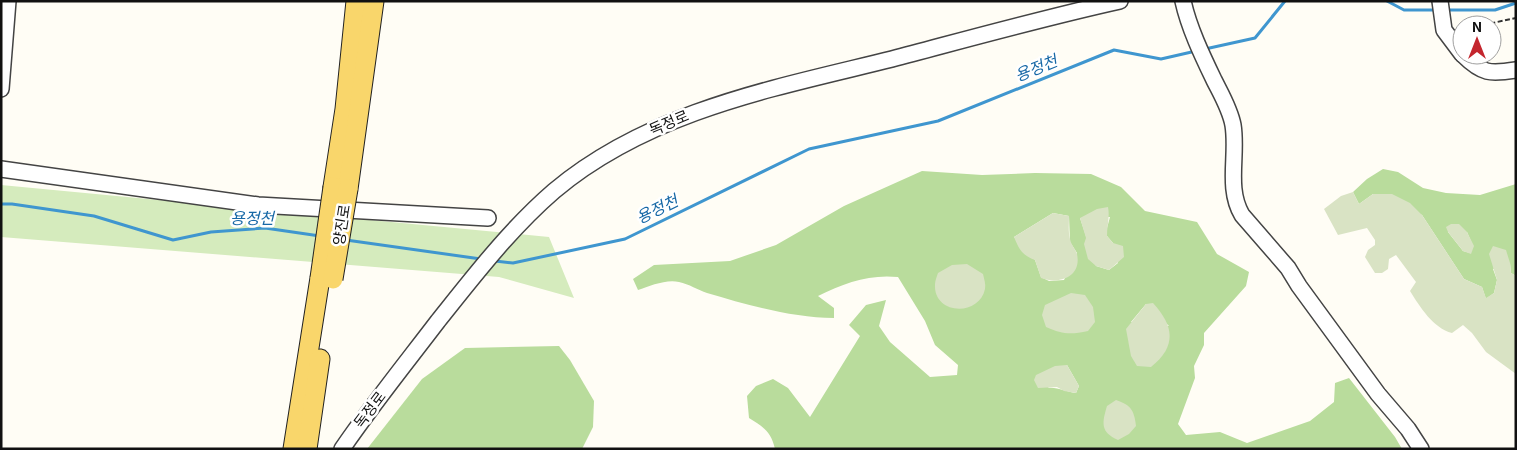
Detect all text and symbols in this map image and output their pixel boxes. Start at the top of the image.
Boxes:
north arrow [1452,15,1502,65]
text: N [1472,16,1482,36]
water label: 용정천 [1011,47,1063,86]
street label: 독정로 [645,104,692,139]
water label: 용정천 [631,187,684,229]
street label: 양진로 [327,203,354,247]
water label: 용정천 [230,205,276,229]
street label: 독정로 [348,386,390,432]

